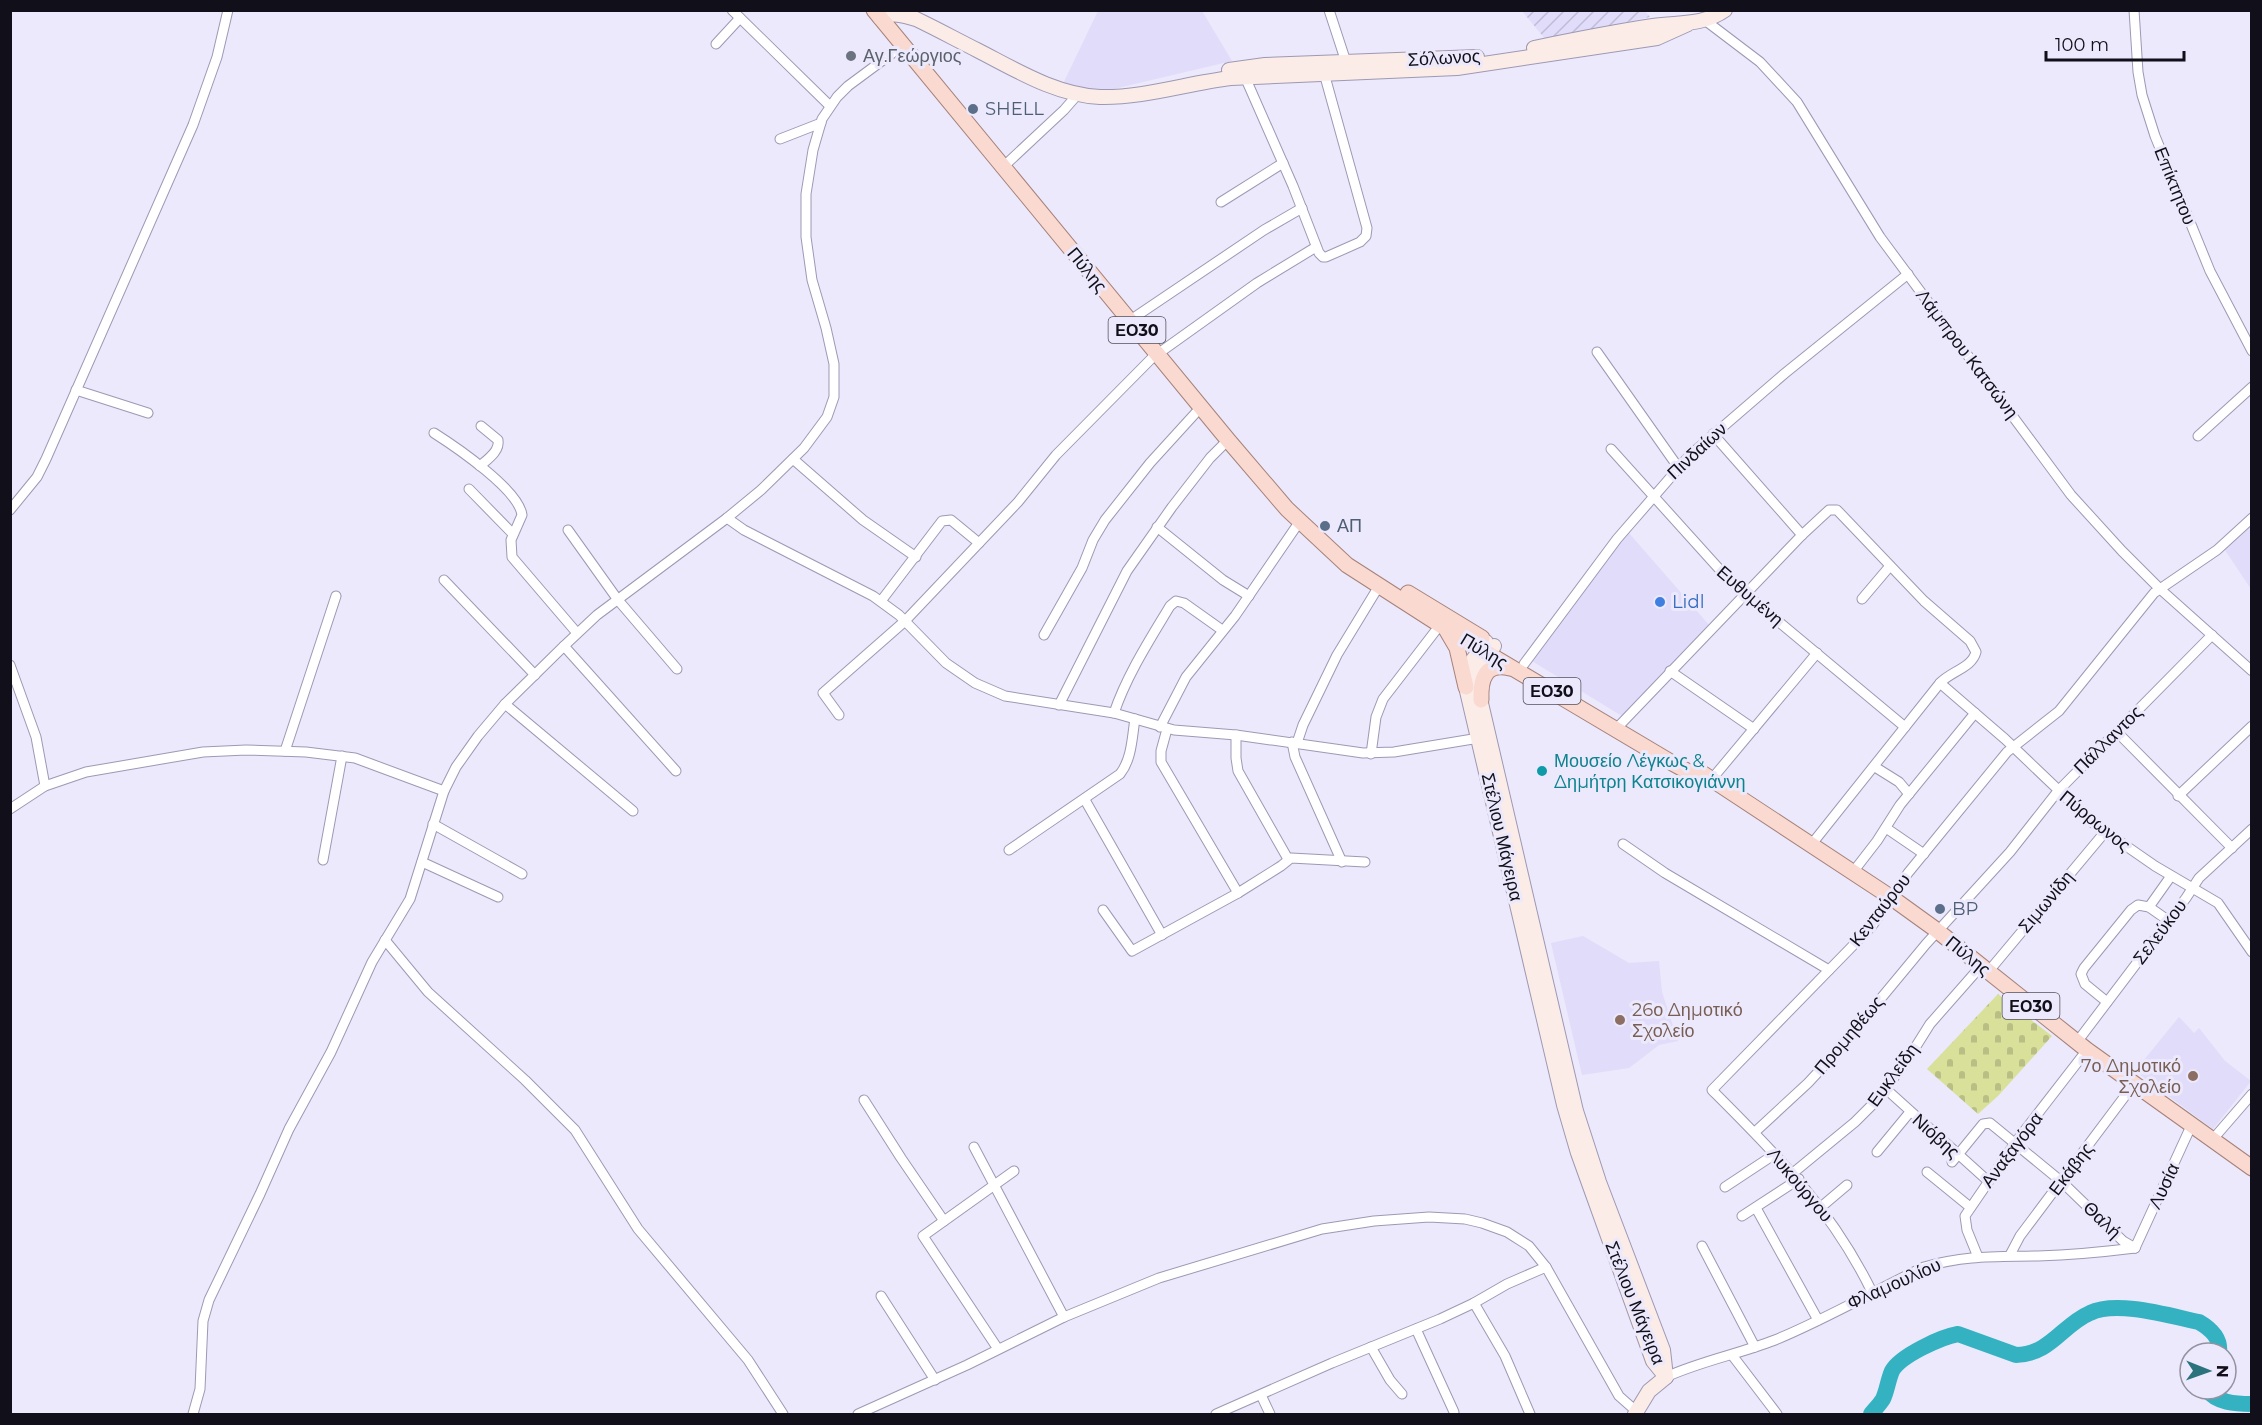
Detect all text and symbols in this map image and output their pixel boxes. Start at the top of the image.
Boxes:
scale bar [2046,24,2184,62]
text: 100 m [2055,34,2109,56]
place label: Αγ.Γεώργιος [863,45,962,67]
street label: Σόλωνος [1407,45,1481,71]
marker: Αγ.Γεώργιος [844,49,858,63]
place label: SHELL [985,98,1044,120]
marker: SHELL [966,102,980,116]
street label: Επίκτητου [2149,144,2201,228]
street label: Πύλης [1062,243,1112,297]
street label: Λάμπρου Κατσώνη [1911,285,2023,423]
road number: ΕΟ30 [1108,317,1166,343]
street label: Πινδαίων [1663,418,1731,484]
place label: ΑΠ [1337,515,1362,537]
marker: ΑΠ [1318,519,1332,533]
street label: Ευθυμένη [1712,561,1788,631]
place label: Lidl [1672,591,1705,613]
marker: Lidl [1653,595,1667,609]
street label: Πύλης [1456,628,1512,674]
road number: ΕΟ30 [1524,678,1580,704]
street label: Πάλλαντος [2069,701,2147,779]
place label: Μουσείο Λέγκως & Δημήτρη Κατσικογιάννη [1554,750,1746,793]
marker: Μουσείο Λέγκως & Δημήτρη Κατσικογιάννη [1535,764,1549,778]
street label: Στέλιου Μάγειρα [1477,771,1527,903]
street label: Πύρρωνος [2055,786,2135,857]
street label: Σιμωνίδη [2014,866,2078,938]
street label: Κενταύρου [1845,869,1915,951]
street label: Σελεύκου [2129,895,2191,969]
place label: BP [1952,898,1979,920]
marker: BP [1933,902,1947,916]
street label: Πύλης [1941,931,1995,981]
street label: Προμηθέως [1810,991,1889,1079]
road number: ΕΟ30 [2002,993,2060,1019]
place label: 26ο Δημοτικό Σχολείο [1632,999,1743,1042]
marker: 26ο Δημοτικό Σχολείο [1613,1013,1627,1027]
street label: Ευκλείδη [1863,1039,1923,1111]
place label: 7ο Δημοτικό Σχολείο [2081,1055,2181,1098]
marker: 7ο Δημοτικό Σχολείο [2186,1069,2200,1083]
street label: Αναξαγόρα [1977,1108,2047,1192]
street label: Νιόβης [1908,1109,1964,1163]
street label: Εκάβης [2044,1138,2098,1200]
street label: Λυκούργου [1763,1143,1837,1227]
street label: Λυσία [2144,1160,2184,1212]
street label: Θαλή [2078,1197,2126,1243]
street label: Στέλιου Μάγειρα [1600,1238,1670,1368]
street label: Φλαμουλίου [1844,1254,1944,1314]
north arrow [2178,1341,2238,1401]
text: N [2213,1365,2232,1378]

